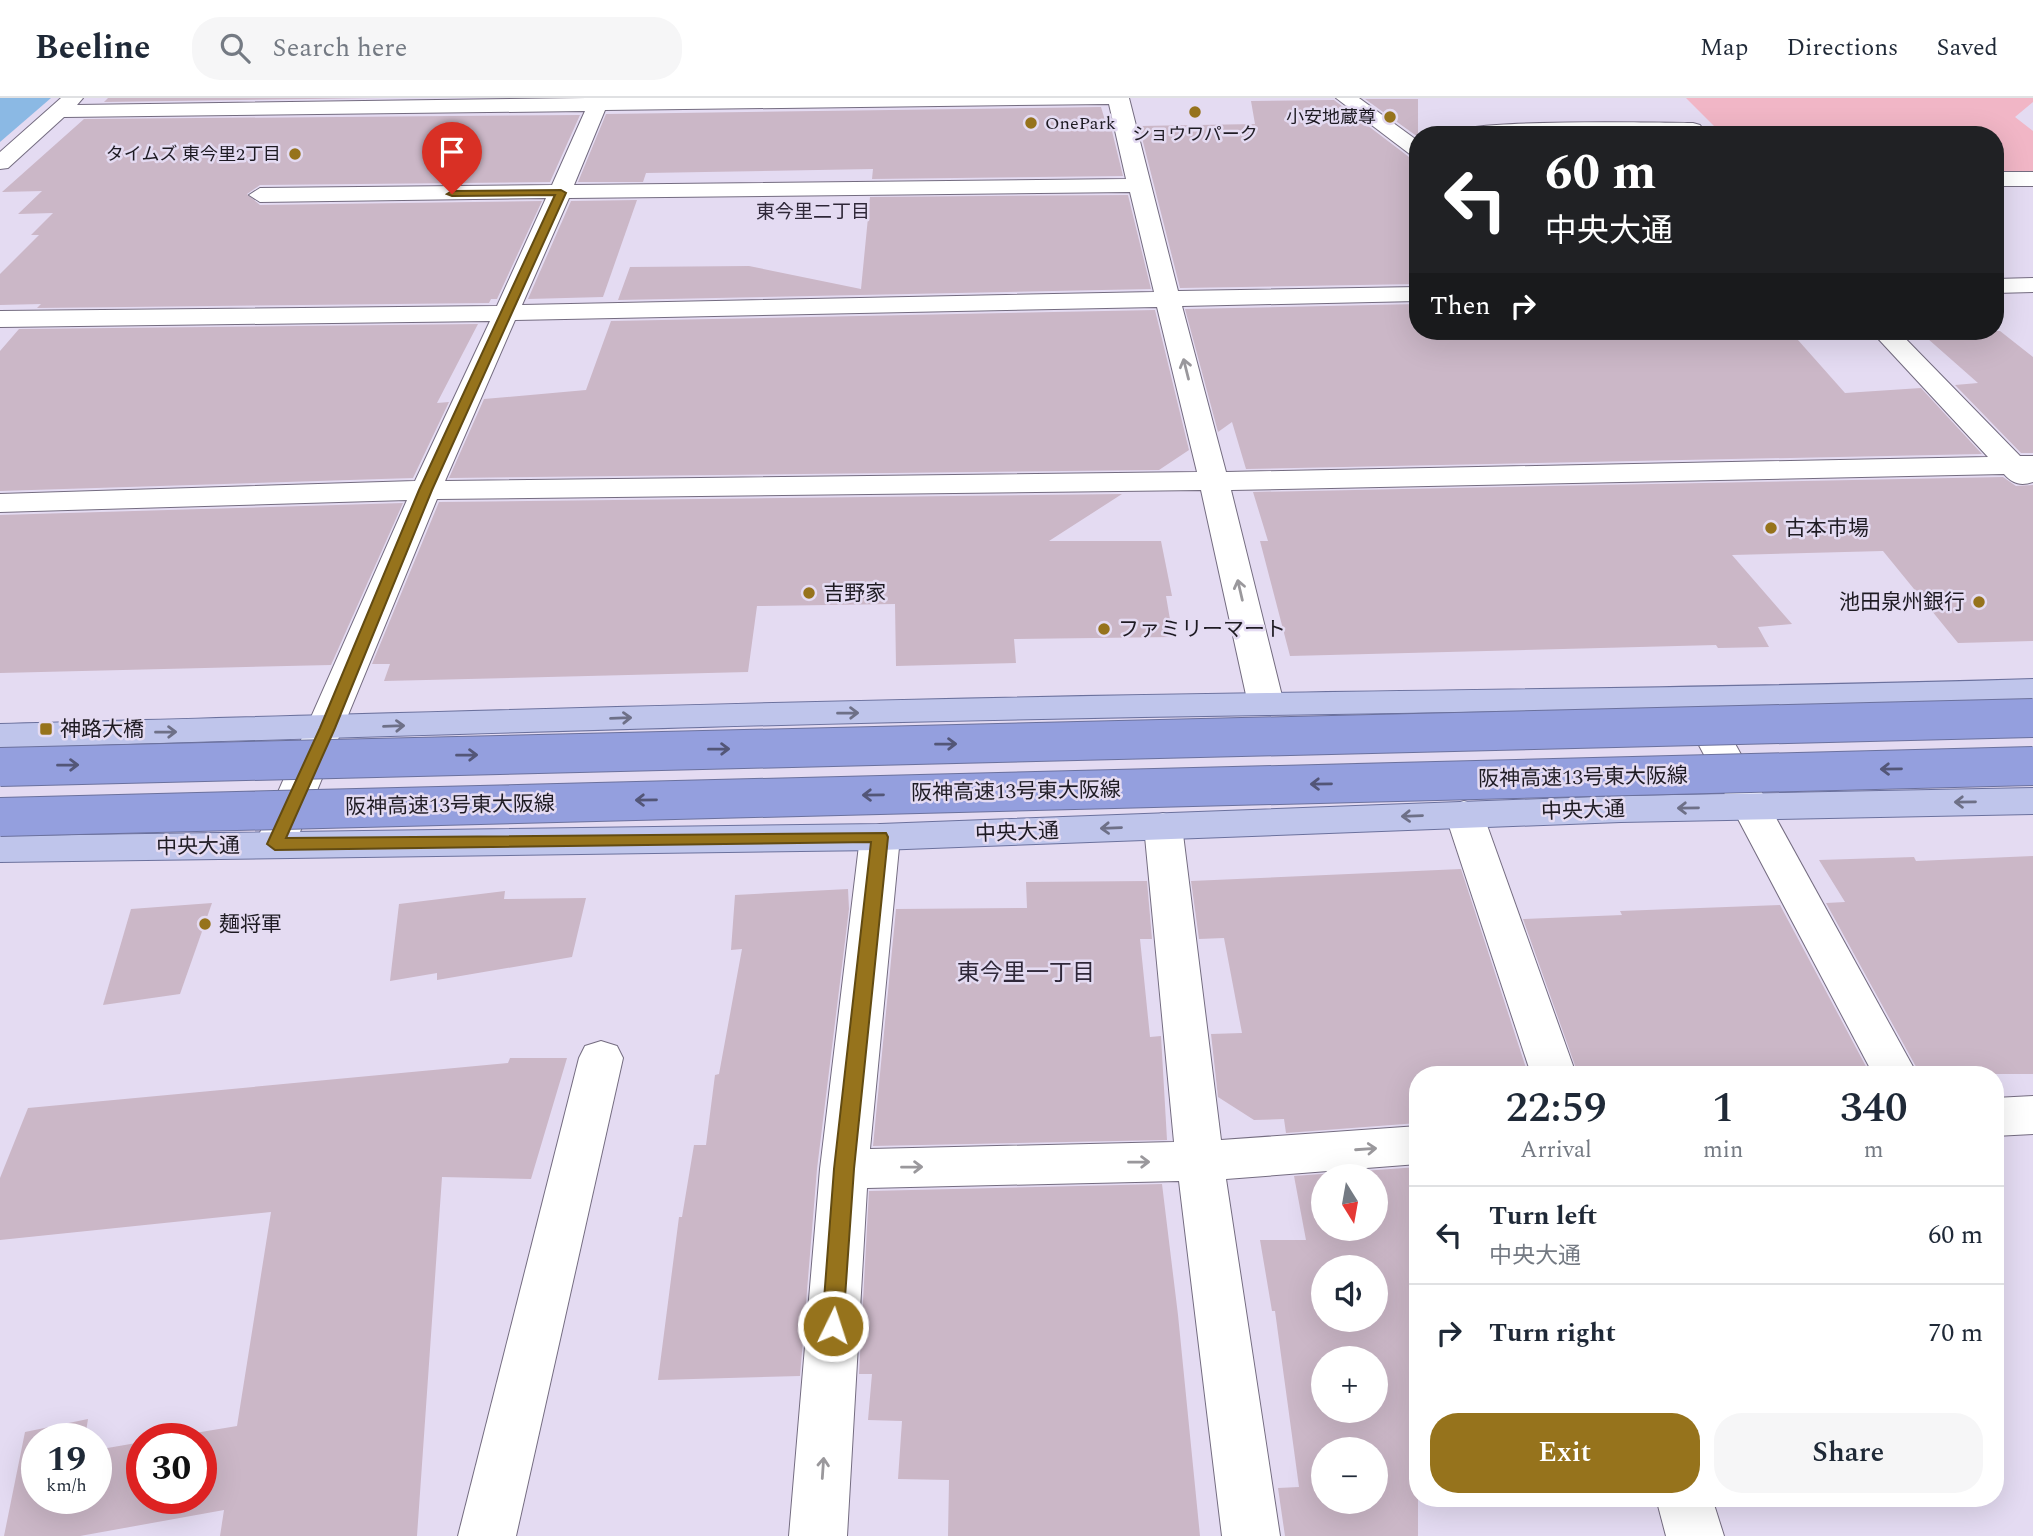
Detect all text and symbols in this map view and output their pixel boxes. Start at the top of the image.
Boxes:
search box [192,17,682,80]
text: Beeline [35,23,150,73]
text: Search here [272,28,407,68]
icon: search [216,29,254,67]
text: Map [1700,30,1748,66]
text: Directions [1786,30,1898,66]
text: Saved [1936,30,1998,66]
marker: ショウワパーク [1187,104,1203,120]
place label: 小安地蔵尊 [1286,104,1376,131]
marker: 小安地蔵尊 [1382,109,1398,125]
place label: OnePark [1045,110,1116,137]
marker: OnePark [1023,115,1039,131]
place label: ショウワパーク [1132,121,1258,148]
pin [422,122,482,194]
icon: arrive [433,133,471,171]
text: 60 m [1545,136,1656,211]
place label: タイムズ 東今里2丁目 [106,141,281,168]
marker: タイムズ 東今里2丁目 [287,146,303,162]
icon: left [1430,154,1521,245]
district label: 東今里二丁目 [756,198,870,227]
text: 中央大通 [1545,207,1673,256]
text: Then [1430,286,1490,326]
icon: right [1504,287,1542,325]
one-way arrow [1179,358,1192,381]
place label: 古本市場 [1785,513,1869,545]
marker: 古本市場 [1763,520,1779,536]
place label: 吉野家 [823,578,886,610]
one-way arrow [1233,579,1246,602]
marker: 吉野家 [801,585,817,601]
place label: 池田泉州銀行 [1839,587,1965,619]
marker: 池田泉州銀行 [1971,594,1987,610]
place label: ファミリーマート [1118,614,1286,646]
marker: ファミリーマート [1096,621,1112,637]
one-way arrow [837,706,860,720]
one-way arrow [609,712,632,725]
place label: 神路大橋 [60,714,144,746]
one-way arrow [382,719,405,733]
marker: 神路大橋 [38,721,54,737]
one-way arrow [154,726,177,739]
one-way arrow [935,737,958,751]
one-way arrow [707,743,730,756]
one-way arrow [455,749,478,762]
one-way arrow [56,758,79,772]
street label: 阪神高速13号東大阪線 [1478,760,1688,796]
one-way arrow [1880,763,1903,776]
street label: 阪神高速13号東大阪線 [911,774,1121,810]
one-way arrow [1310,777,1333,790]
street label: 阪神高速13号東大阪線 [345,788,555,824]
one-way arrow [862,788,885,801]
one-way arrow [634,794,657,807]
street label: 中央大通 [1541,794,1626,828]
one-way arrow [1954,796,1977,809]
one-way arrow [1677,801,1700,815]
one-way arrow [1401,809,1424,822]
street label: 中央大通 [975,816,1060,850]
one-way arrow [1100,822,1123,835]
street label: 中央大通 [156,830,240,864]
place label: 麺将軍 [219,909,282,941]
marker: 麺将軍 [197,916,213,932]
district label: 東今里一丁目 [957,956,1095,991]
text: 22:59 [1506,1077,1607,1140]
text: 1 [1712,1077,1734,1140]
text: 340 [1840,1077,1907,1140]
text: Arrival [1520,1133,1592,1168]
text: min [1703,1133,1743,1168]
text: m [1864,1133,1884,1168]
one-way arrow [1355,1142,1377,1155]
one-way arrow [1128,1156,1151,1169]
one-way arrow [900,1160,923,1174]
north arrow [1311,1164,1388,1241]
map controls [1311,1164,1388,1514]
text: Turn left [1489,1196,1597,1236]
text: 60 m [1928,1215,1983,1255]
icon: left [1430,1216,1468,1254]
text: 中央大通 [1489,1239,1581,1274]
button: sound [1311,1255,1388,1332]
position arrow [796,1289,870,1363]
text: Turn right [1489,1313,1616,1353]
text: 70 m [1928,1313,1983,1353]
icon: right [1430,1314,1468,1352]
button: + [1311,1346,1388,1423]
button: Exit [1430,1413,1700,1493]
button: Share [1714,1413,1983,1493]
speed limit sign: 30 [126,1423,217,1514]
text: 19 [47,1433,86,1486]
button: − [1311,1437,1388,1514]
one-way arrow [817,1457,830,1480]
text: km/h [46,1472,87,1499]

